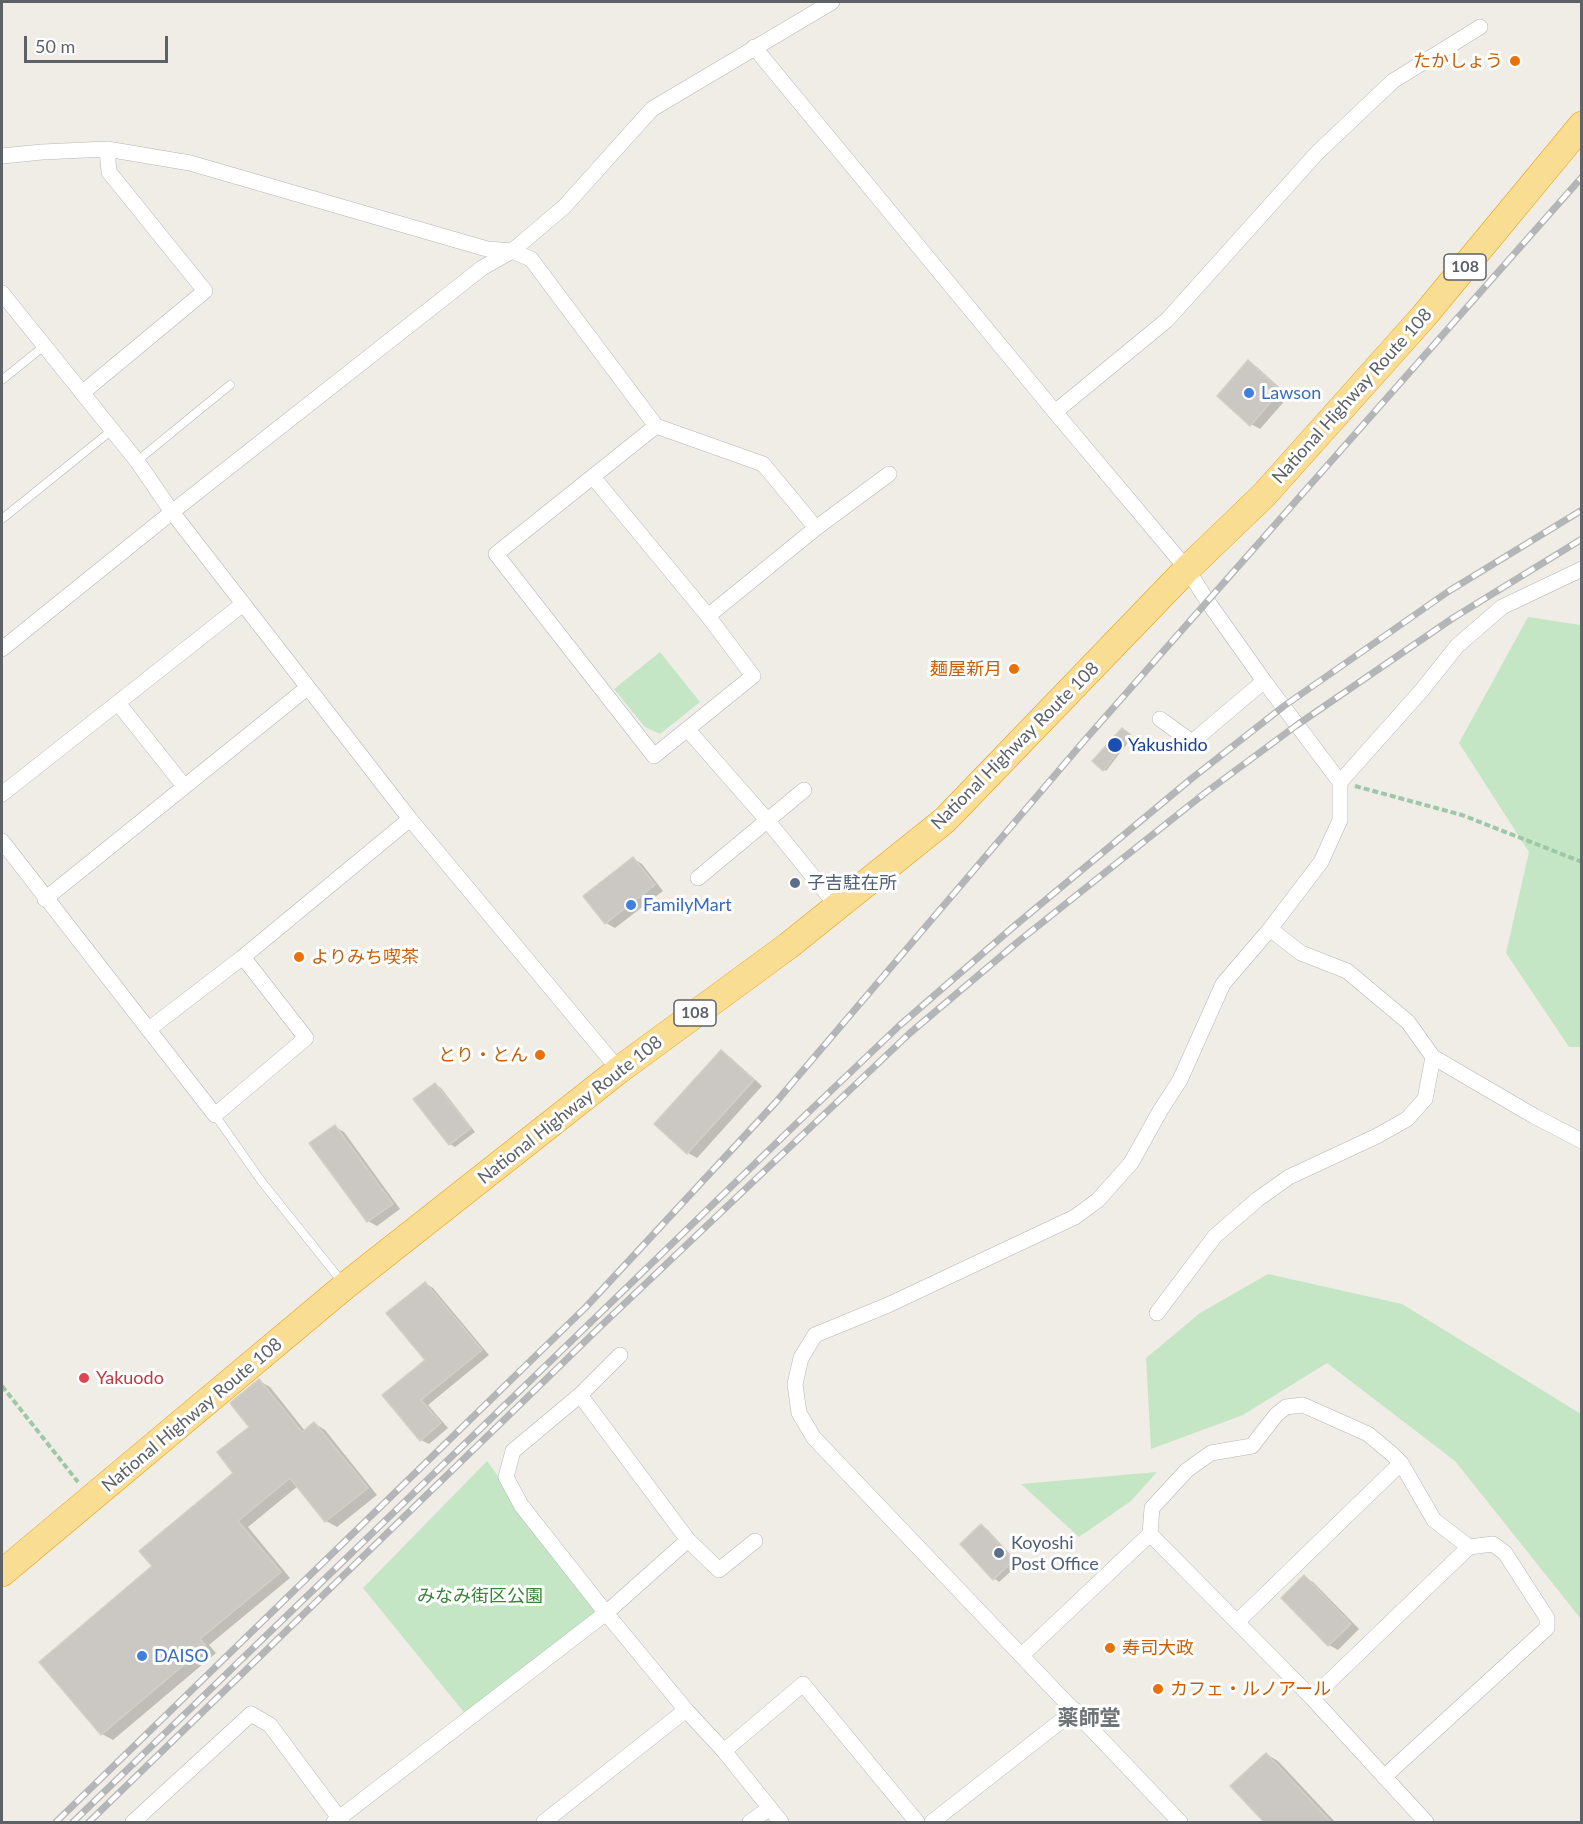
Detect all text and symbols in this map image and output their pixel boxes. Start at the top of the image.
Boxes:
scale bar [27,24,171,62]
text: 50 m [35,35,75,57]
place label: たかしょう [1413,50,1503,72]
marker: たかしょう [1508,54,1522,68]
road number: 108 [1444,254,1486,280]
street label: National Highway Route 108 [1268,304,1436,488]
place label: Lawson [1261,382,1321,404]
marker: Lawson [1242,386,1256,400]
street label: National Highway Route 108 [927,658,1103,834]
place label: 麺屋新月 [930,658,1002,680]
marker: 麺屋新月 [1007,662,1021,676]
place label: Yakushido [1128,734,1208,756]
marker: Yakushido [1106,736,1124,754]
place label: 子吉駐在所 [807,872,897,894]
marker: 子吉駐在所 [788,876,802,890]
place label: FamilyMart [643,894,732,916]
marker: FamilyMart [624,898,638,912]
place label: よりみち喫茶 [311,946,419,968]
marker: よりみち喫茶 [292,950,306,964]
road number: 108 [674,1000,716,1026]
street label: National Highway Route 108 [473,1031,667,1189]
place label: とり・とん [438,1044,528,1066]
marker: とり・とん [533,1048,547,1062]
street label: National Highway Route 108 [98,1333,286,1497]
place label: Yakuodo [96,1367,164,1389]
marker: Yakuodo [77,1371,91,1385]
place label: Koyoshi Post Office [1011,1532,1099,1574]
marker: Koyoshi Post Office [992,1546,1006,1560]
park label: みなみ街区公園 [417,1585,543,1607]
place label: 寿司大政 [1122,1637,1194,1659]
marker: 寿司大政 [1103,1641,1117,1655]
place label: DAISO [154,1645,209,1667]
marker: DAISO [135,1649,149,1663]
place label: カフェ・ルノアール [1170,1678,1331,1700]
marker: カフェ・ルノアール [1151,1682,1165,1696]
district label: 薬師堂 [1058,1705,1120,1731]

